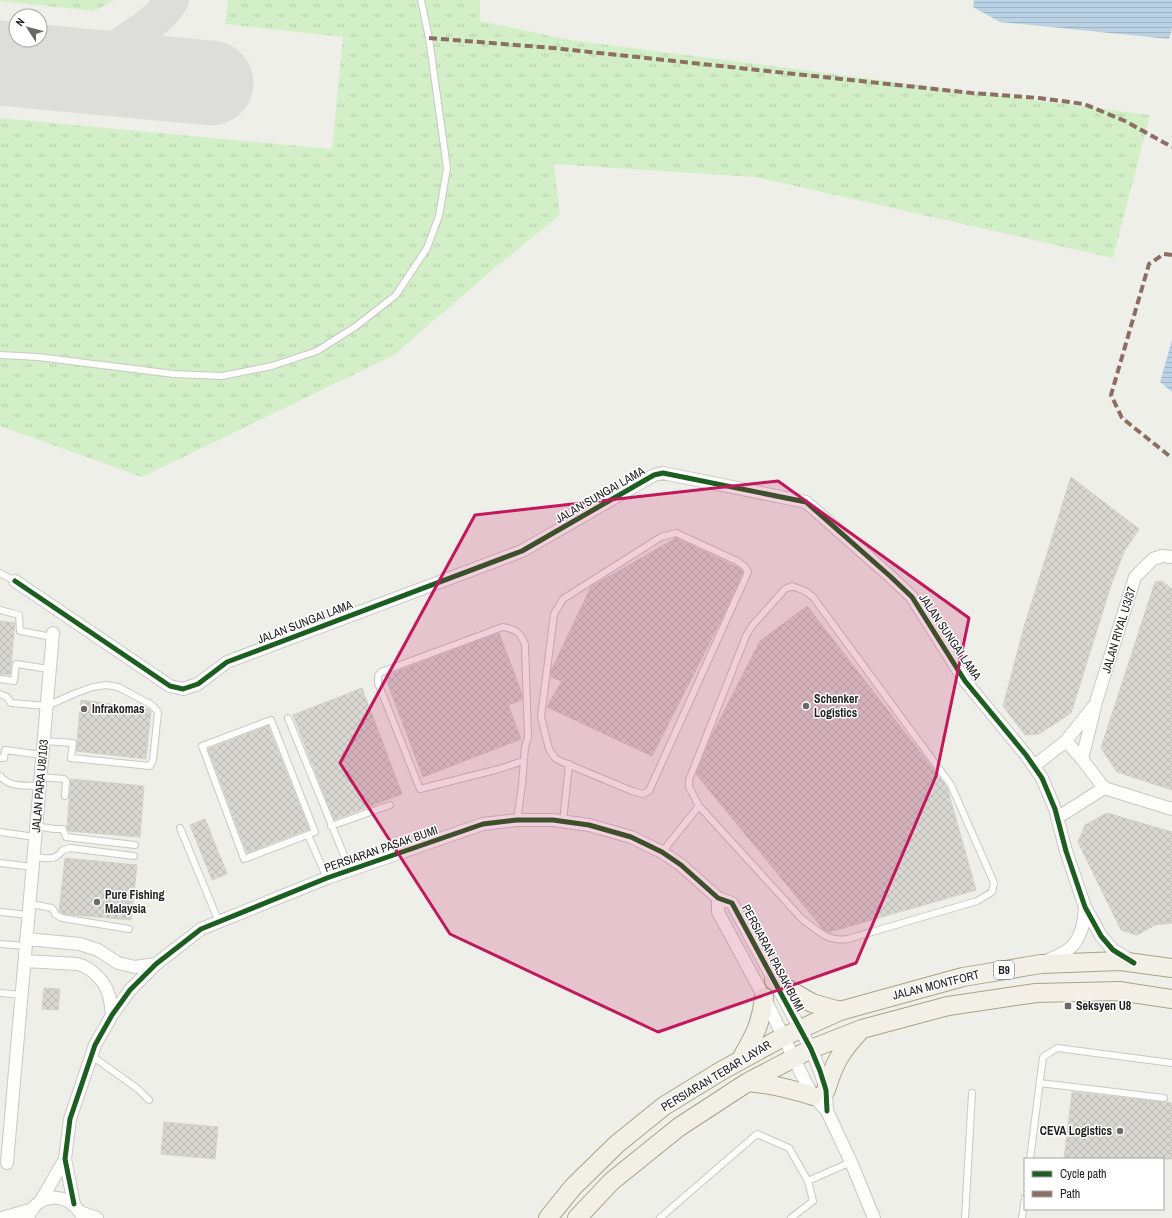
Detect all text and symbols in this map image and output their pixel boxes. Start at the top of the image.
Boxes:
north arrow [8,8,48,48]
text: N [12,15,27,29]
street label: JALAN SUNGAI LAMA [552,463,648,527]
street label: JALAN RIYAL U3/37 [1098,584,1140,675]
street label: JALAN SUNGAI LAMA [915,591,985,684]
street label: JALAN SUNGAI LAMA [255,596,355,647]
place label: Schenker Logistics [814,691,858,721]
place label: Infrakomas [92,701,145,717]
marker: Schenker Logistics [801,701,811,711]
marker: Infrakomas [79,704,89,714]
street label: JALAN PARA U8/103 [28,739,52,833]
street label: PERSIARAN PASAK BUMI [322,822,440,876]
place label: Pure Fishing Malaysia [105,887,165,917]
marker: Pure Fishing Malaysia [92,897,102,907]
street label: PERSIARAN PASAK BUMI [738,902,808,1014]
road number: B9 [994,961,1014,979]
street label: JALAN MONTFORT [891,966,981,1004]
place label: Seksyen U8 [1076,998,1132,1014]
marker: Seksyen U8 [1063,1001,1073,1011]
street label: PERSIARAN TEBAR LAYAR [658,1037,774,1115]
place label: CEVA Logistics [1040,1123,1113,1139]
marker: CEVA Logistics [1115,1126,1125,1136]
legend [1024,1158,1164,1210]
text: Cycle path [1060,1166,1107,1182]
text: Path [1060,1186,1080,1202]

